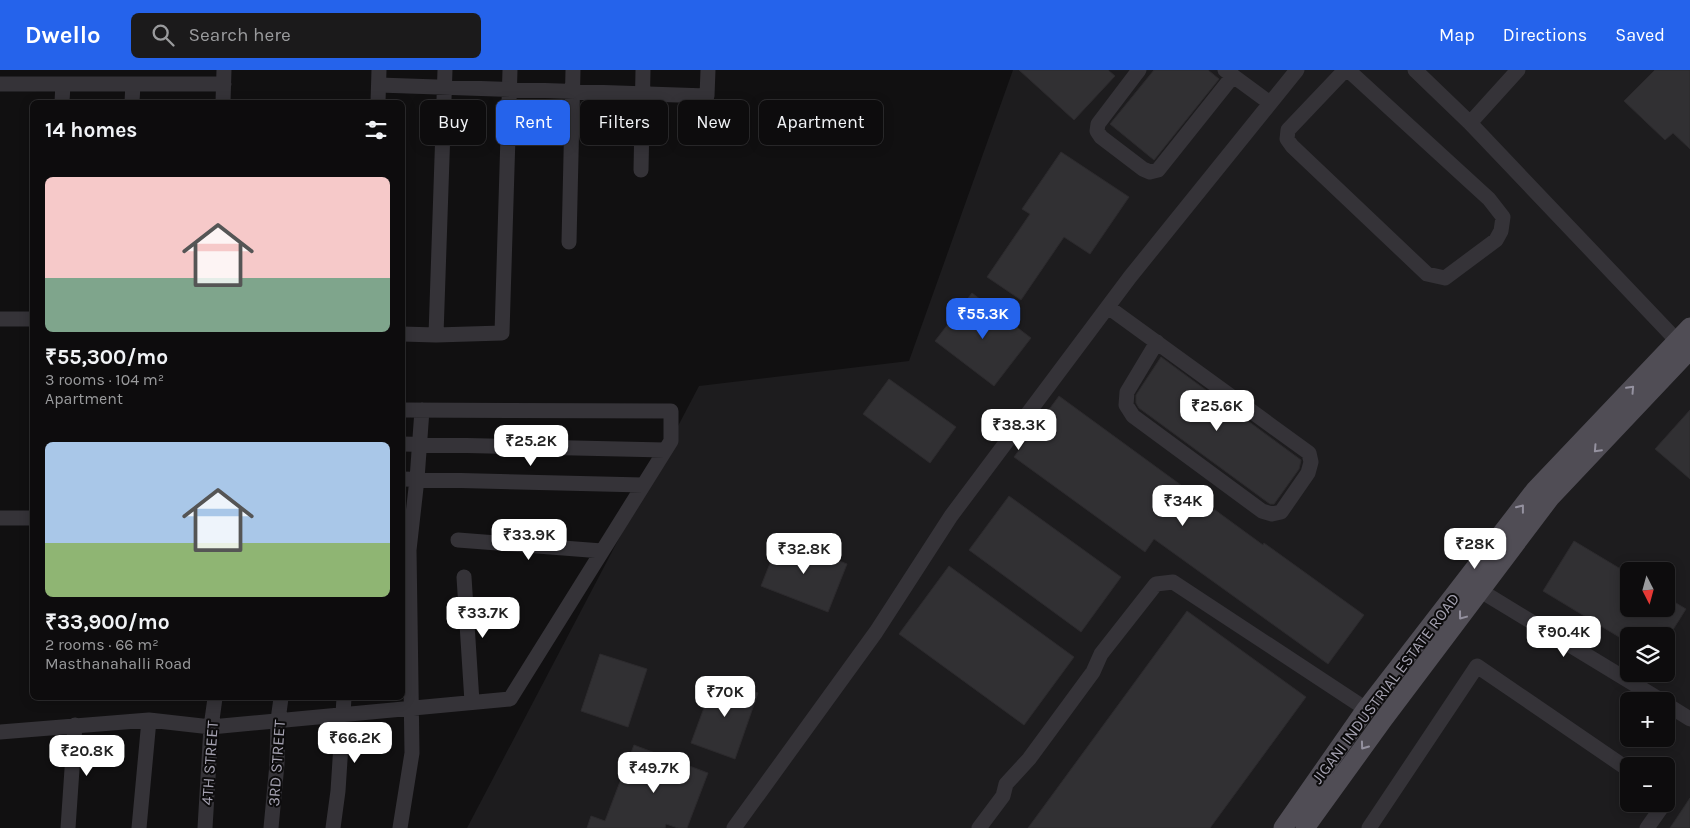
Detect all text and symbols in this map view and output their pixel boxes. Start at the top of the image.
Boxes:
search box [131,13,481,58]
text: Dwello [25,21,101,49]
icon: search [149,21,177,49]
text: Search here [189,24,291,46]
text: Map [1439,24,1475,46]
text: Directions [1503,24,1587,46]
text: Saved [1615,24,1665,46]
chip: Buy [420,100,486,145]
chip: Rent [496,100,570,145]
chip: Filters [580,100,668,145]
chip: New [678,100,749,145]
chip: Apartment [759,100,883,145]
icon: filters [362,116,390,144]
text: 14 homes [45,118,137,142]
icon: home [173,210,263,300]
pin: ₹55.3K [942,298,1024,340]
text: ₹55.3K [957,304,1009,323]
text: ₹55,300/mo [45,345,168,369]
text: 3 rooms · 104 m² [45,370,164,389]
one-way arrow [1625,385,1634,394]
text: Apartment [45,389,123,408]
pin: ₹25.6K [1176,390,1258,432]
text: ₹25.6K [1191,396,1243,415]
pin: ₹38.3K [978,408,1060,451]
text: ₹38.3K [992,415,1046,434]
pin: ₹25.2K [490,424,572,467]
text: ₹25.2K [505,431,557,450]
one-way arrow [1594,443,1603,452]
icon: home [173,475,263,565]
pin: ₹34K [1153,484,1213,527]
text: ₹34K [1163,491,1203,510]
one-way arrow [1515,505,1523,514]
pin: ₹33.9K [488,518,570,561]
text: ₹33.9K [503,525,555,544]
pin: ₹28K [1445,528,1505,570]
pin: ₹32.8K [763,532,845,575]
text: ₹28K [1455,534,1495,553]
text: ₹32.8K [777,539,831,558]
north arrow [1620,562,1675,618]
map controls [1620,562,1675,812]
street label: JIGANI INDUSTRIAL ESTATE ROAD [1307,589,1463,787]
pin: ₹33.7K [442,596,524,639]
text: ₹33.7K [458,603,508,622]
text: ₹33,900/mo [45,610,170,634]
one-way arrow [1459,610,1468,620]
pin: ₹90.4K [1523,616,1605,658]
text: ₹90.4K [1538,622,1590,641]
button: layers [1620,627,1675,682]
text: 2 rooms · 66 m² [45,635,159,654]
text: Masthanahalli Road [45,654,192,673]
pin: ₹70K [695,676,755,718]
text: ₹70K [706,682,744,701]
button: + [1620,692,1675,747]
street label: 3RD STREET [264,719,289,807]
street label: 4TH STREET [197,720,222,806]
pin: ₹66.2K [314,722,396,764]
text: ₹66.2K [329,728,381,747]
pin: ₹20.8K [46,734,128,777]
one-way arrow [1361,740,1370,750]
text: ₹20.8K [60,741,114,760]
pin: ₹49.7K [613,752,695,794]
button: − [1620,757,1675,812]
text: ₹49.7K [629,758,679,777]

